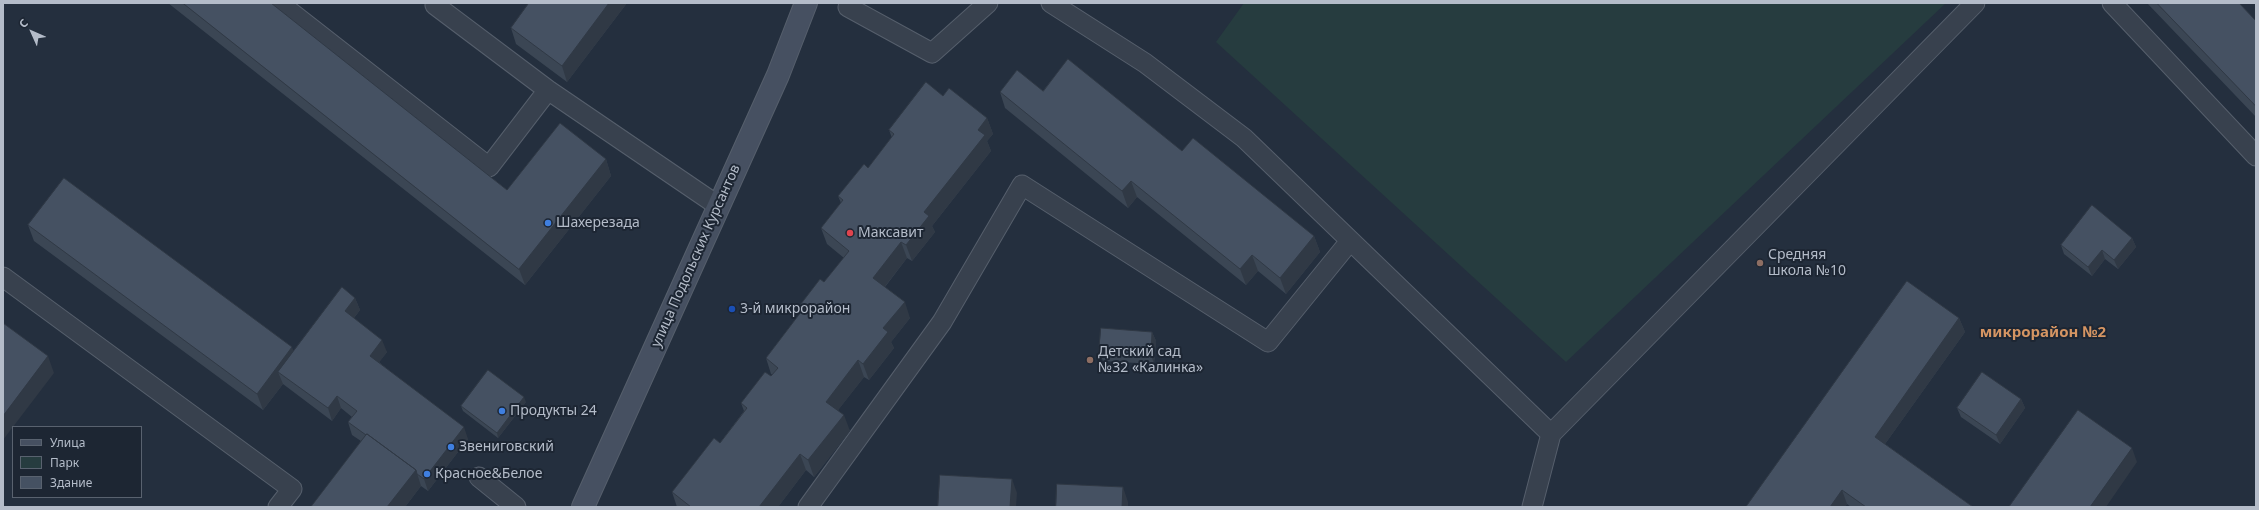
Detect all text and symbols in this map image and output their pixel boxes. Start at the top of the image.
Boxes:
north arrow [12,12,52,52]
text: С [15,15,31,31]
street label: улица Подольских Курсантов [648,162,744,350]
place label: Шахерезада [556,215,640,231]
marker: Шахерезада [543,218,553,228]
place label: Максавит [858,225,923,241]
marker: Максавит [845,228,855,238]
place label: Средняя школа №10 [1768,247,1846,280]
marker: Средняя школа №10 [1755,258,1765,268]
place label: 3-й микрорайон [740,301,850,317]
marker: 3-й микрорайон [727,304,737,314]
district label: микрорайон №2 [1980,324,2106,342]
place label: Детский сад №32 «Калинка» [1098,344,1203,376]
marker: Детский сад №32 «Калинка» [1085,355,1095,365]
place label: Продукты 24 [510,403,597,419]
marker: Продукты 24 [497,406,507,416]
legend [12,426,142,498]
text: Улица [50,434,85,451]
place label: Звениговский [459,439,554,455]
marker: Звениговский [446,442,456,452]
text: Парк [50,454,79,471]
place label: Красное&Белое [435,466,542,482]
marker: Красное&Белое [422,469,432,479]
text: Здание [50,474,92,491]

